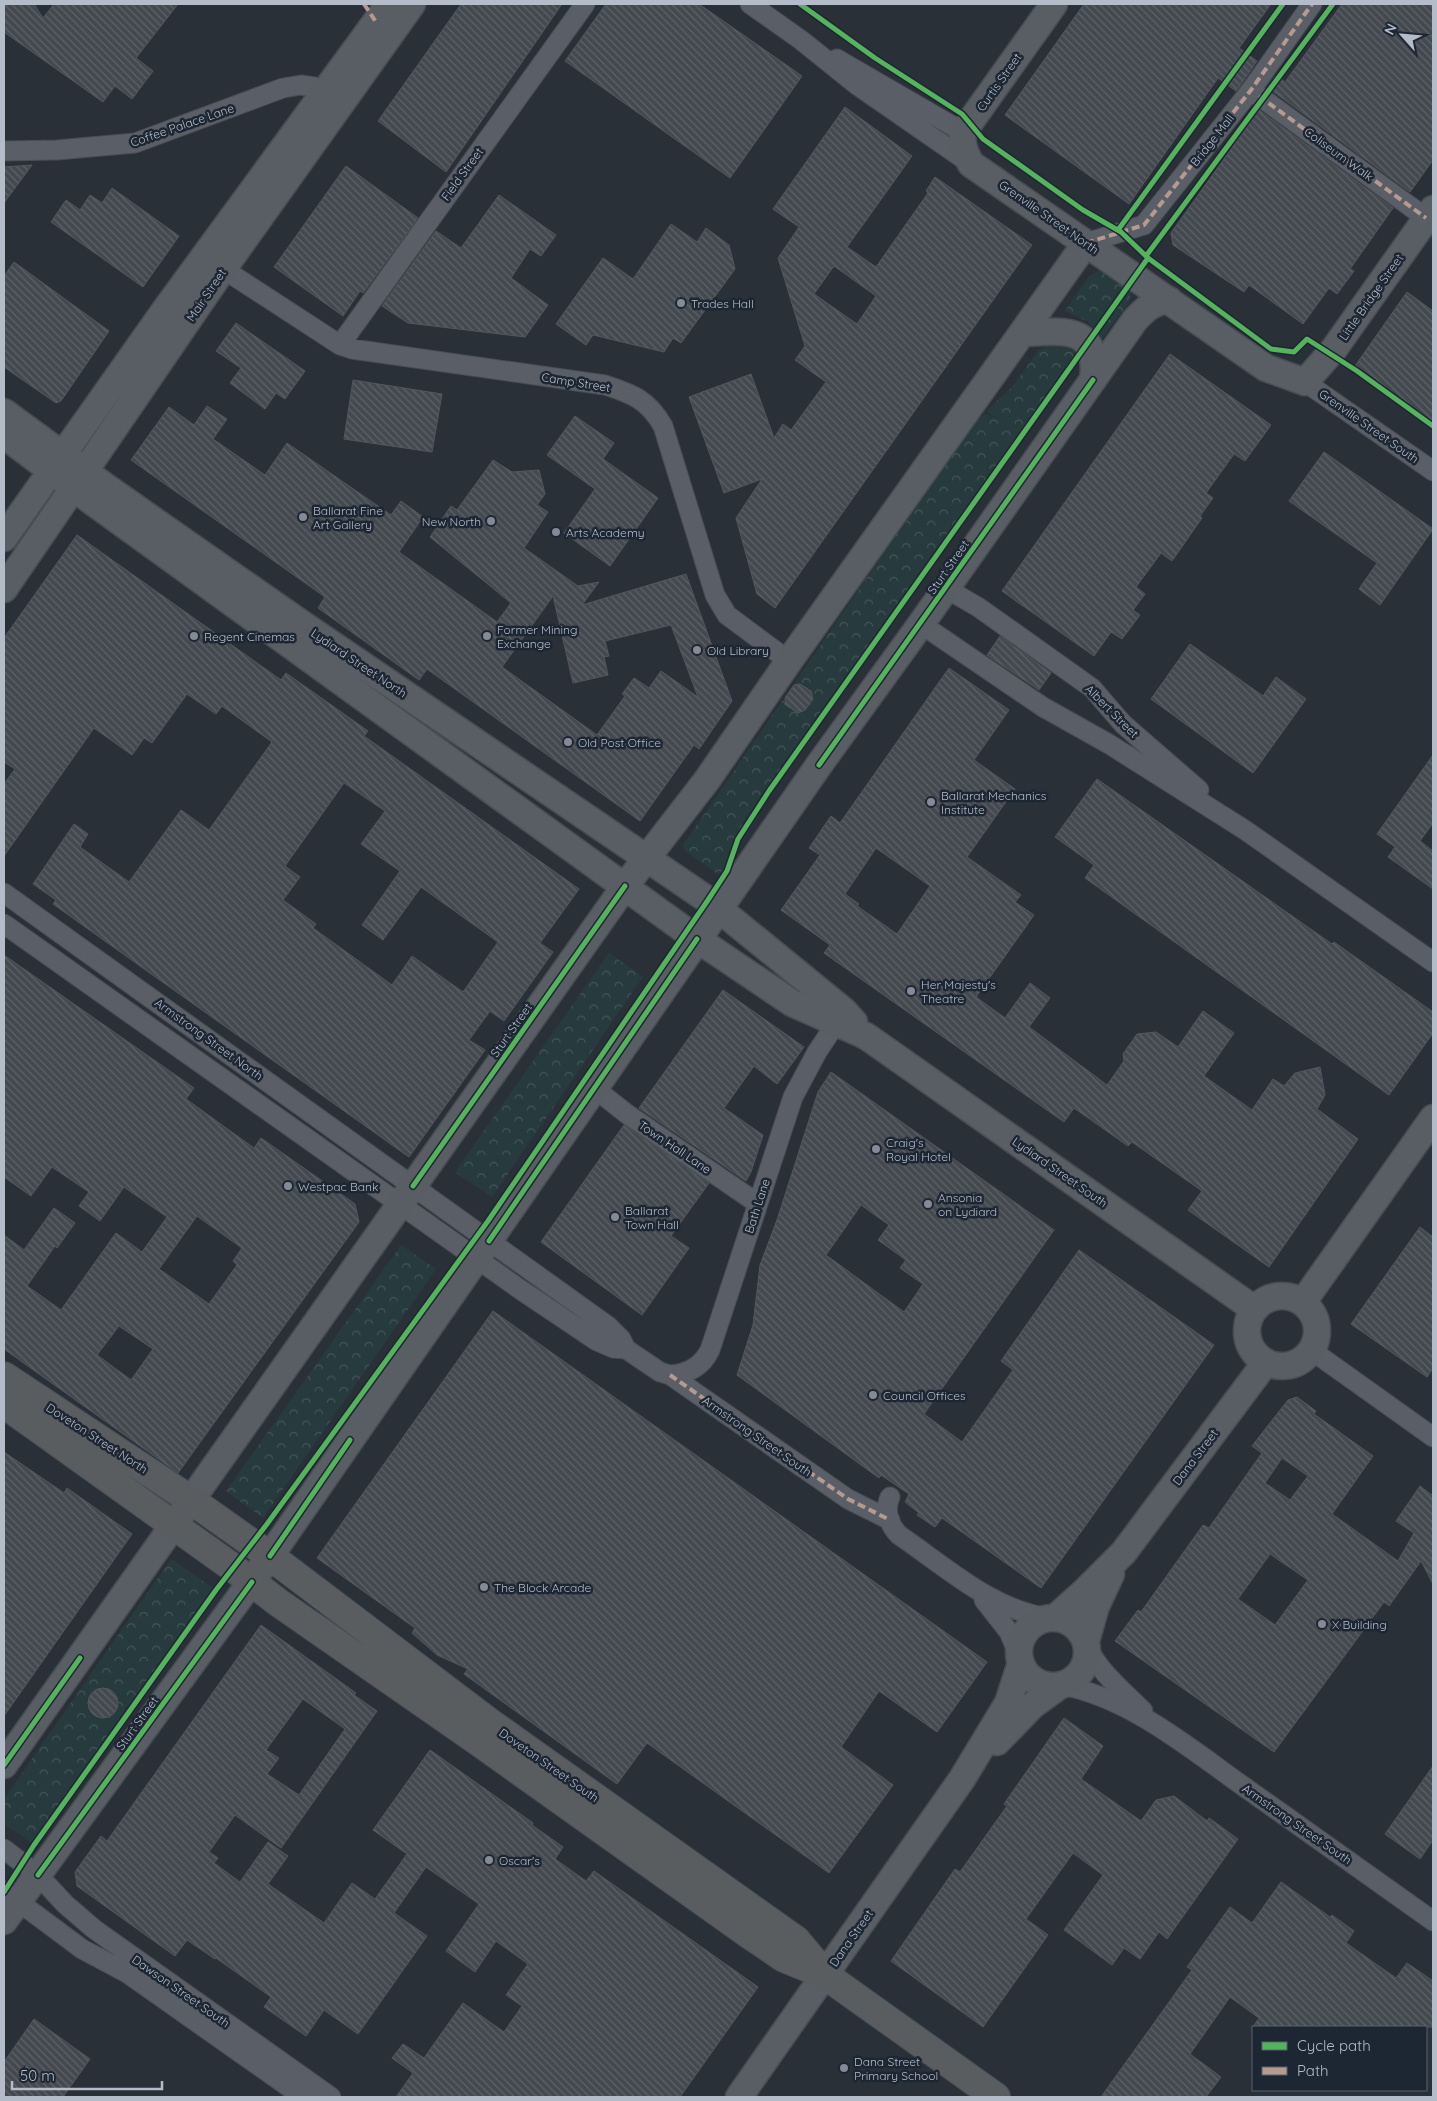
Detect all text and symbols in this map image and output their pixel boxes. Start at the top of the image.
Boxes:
north arrow [1377,10,1427,60]
text: N [1380,20,1401,38]
street label: Curtis Street [973,50,1025,114]
street label: Coffee Palace Lane [128,100,236,150]
street label: Bridge Mall [1187,111,1237,169]
street label: Coliseum Walk [1301,124,1377,184]
street label: Field Street [438,144,486,204]
street label: Grenville Street North [996,177,1102,257]
street label: Little Bridge Street [1336,251,1406,343]
street label: Mair Street [183,266,229,324]
place label: Trades Hall [691,296,754,311]
marker: Trades Hall [675,297,687,309]
street label: Camp Street [541,369,611,395]
street label: Grenville Street South [1316,386,1422,466]
place label: Ballarat Fine Art Gallery [313,503,383,532]
marker: Ballarat Fine Art Gallery [297,511,309,523]
place label: New North [422,514,481,529]
marker: New North [485,515,497,527]
place label: Arts Academy [566,525,645,540]
marker: Arts Academy [550,526,562,538]
street label: Sturt Street [924,537,972,597]
place label: Former Mining Exchange [497,622,578,651]
street label: Lydiard Street North [308,625,410,701]
place label: Regent Cinemas [204,629,295,644]
marker: Regent Cinemas [188,630,200,642]
marker: Former Mining Exchange [481,630,493,642]
place label: Old Library [707,643,769,658]
marker: Old Library [691,644,703,656]
street label: Albert Street [1082,681,1142,741]
place label: Old Post Office [578,735,661,750]
marker: Old Post Office [562,736,574,748]
place label: Ballarat Mechanics Institute [941,788,1047,817]
marker: Ballarat Mechanics Institute [925,796,937,808]
place label: Her Majesty's Theatre [921,977,996,1006]
marker: Her Majesty's Theatre [905,985,917,997]
street label: Armstrong Street North [152,995,266,1083]
street label: Sturt Street [487,1000,535,1060]
street label: Town Hall Lane [636,1117,714,1177]
street label: Lydiard Street South [1010,1134,1110,1210]
place label: Craig's Royal Hotel [886,1135,951,1164]
marker: Craig's Royal Hotel [870,1143,882,1155]
street label: Bath Lane [741,1177,773,1235]
place label: Westpac Bank [298,1179,378,1194]
marker: Westpac Bank [282,1180,294,1192]
place label: Ansonia on Lydiard [938,1190,997,1219]
marker: Ansonia on Lydiard [922,1198,934,1210]
place label: Ballarat Town Hall [625,1203,679,1232]
marker: Ballarat Town Hall [609,1211,621,1223]
place label: Council Offices [883,1388,966,1403]
marker: Council Offices [867,1389,879,1401]
street label: Armstrong Street South [699,1393,815,1479]
street label: Doveton Street North [43,1400,151,1476]
street label: Dana Street [1169,1426,1221,1488]
place label: The Block Arcade [494,1580,592,1595]
marker: The Block Arcade [478,1581,490,1593]
place label: X Building [1332,1617,1387,1632]
marker: X Building [1316,1618,1328,1630]
street label: Sturt Street [113,1693,161,1753]
street label: Doveton Street South [496,1725,602,1805]
street label: Armstrong Street South [1239,1781,1355,1867]
place label: Oscar's [499,1853,540,1868]
marker: Oscar's [483,1854,495,1866]
street label: Dana Street [826,1907,876,1969]
street label: Dawson Street South [129,1952,233,2030]
legend [1252,2026,1427,2091]
text: Cycle path [1297,2036,1371,2055]
place label: Dana Street Primary School [854,2054,938,2083]
scale bar [12,2058,162,2090]
text: Path [1297,2061,1329,2080]
marker: Dana Street Primary School [838,2062,850,2074]
text: 50 m [20,2066,55,2085]

